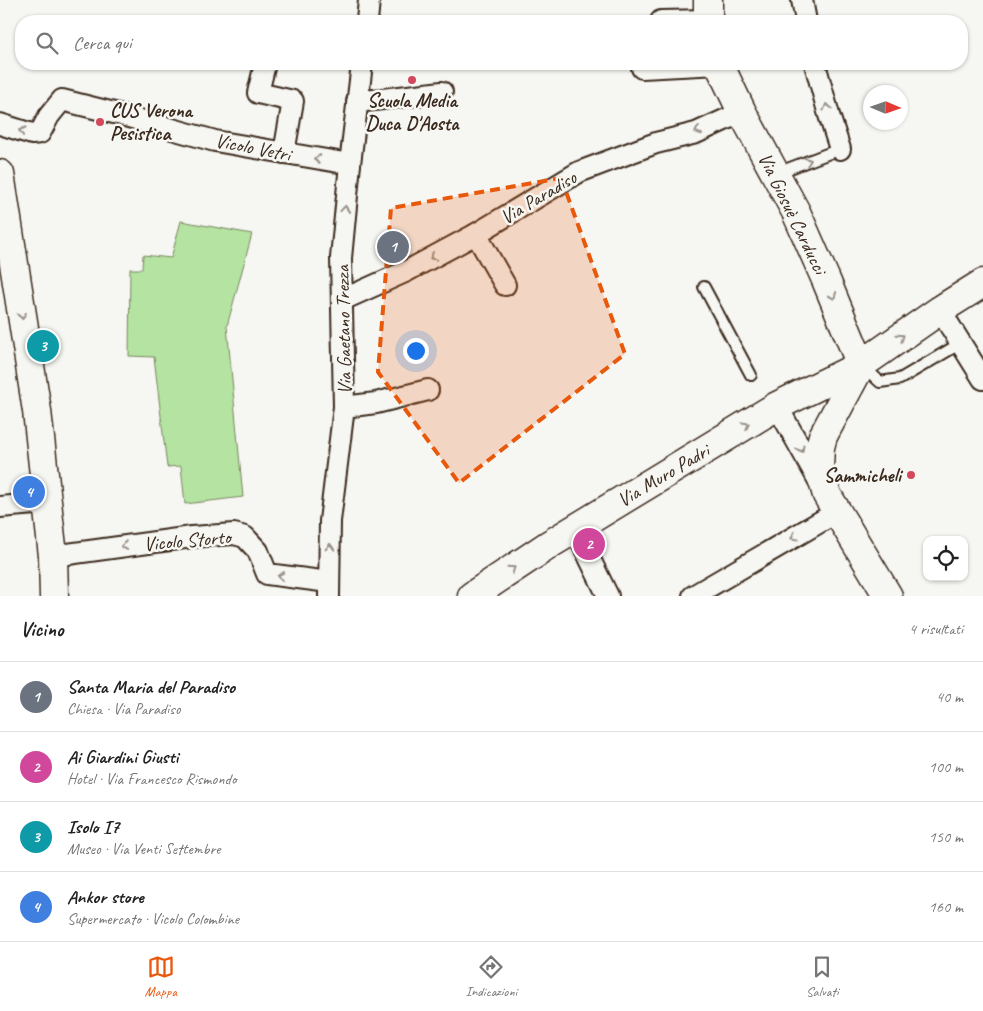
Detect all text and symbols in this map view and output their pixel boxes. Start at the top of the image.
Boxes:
search box [15,15,968,70]
icon: search [33,29,61,57]
text: Cerca qui [73,31,132,55]
marker: Scuola Media Duca D'Aosta [406,74,418,86]
north arrow [863,85,908,130]
place label: Scuola Media Duca D'Aosta [366,88,460,136]
place label: CUS Verona Pesistica [110,98,194,146]
one-way arrow [822,102,833,111]
marker: CUS Verona Pesistica [94,116,106,128]
one-way arrow [694,125,702,135]
one-way arrow [19,127,27,137]
street label: Vicolo Vetri [213,128,295,167]
street label: Via Giosuè Carducci [752,149,834,280]
one-way arrow [312,154,321,164]
one-way arrow [803,157,811,167]
street label: Via Paradiso [496,165,582,230]
one-way arrow [339,205,350,213]
pin: 1 [377,228,409,266]
one-way arrow [429,251,438,261]
street label: Via Gaetano Trezza [330,263,357,395]
one-way arrow [827,291,837,300]
one-way arrow [16,312,27,320]
pin: 3 [27,327,59,365]
one-way arrow [895,334,904,343]
your location [403,338,429,364]
one-way arrow [741,421,750,431]
street label: Via Muro Padri [613,437,716,513]
one-way arrow [794,444,804,453]
place label: Sammicheli [824,463,904,488]
marker: Sammicheli [905,469,917,481]
pin: 4 [13,473,45,511]
street label: Vicolo Storto [142,524,234,557]
pin: 2 [573,525,605,563]
one-way arrow [791,531,800,541]
map controls [923,536,968,581]
button: locate [923,536,968,581]
one-way arrow [120,540,128,551]
one-way arrow [325,543,335,551]
one-way arrow [507,566,516,575]
one-way arrow [277,571,285,581]
text: Vicino [20,616,63,642]
text: 4 risultati [909,619,963,639]
text: Santa Maria del Paradiso [67,675,235,699]
text: 1 [32,687,40,707]
text: 40 m [936,687,963,707]
text: Chiesa · Via Paradiso [67,699,180,719]
text: Ai Giardini Giusti [67,745,178,769]
text: 2 [32,757,40,777]
text: 100 m [929,757,963,777]
text: Hotel · Via Francesco Rismondo [67,769,236,789]
text: Isolo I7 [67,815,119,839]
text: 3 [32,827,40,847]
text: 150 m [929,827,963,847]
text: Museo · Via Venti Settembre [67,839,221,859]
text: Ankor store [67,885,144,909]
text: 4 [32,897,40,917]
text: 160 m [929,897,963,917]
text: Supermercato · Vicolo Colombine [67,909,239,929]
tab: Mappa [144,953,177,1000]
tab: Indicazioni [466,953,517,1000]
tab: Salvati [806,953,839,1000]

